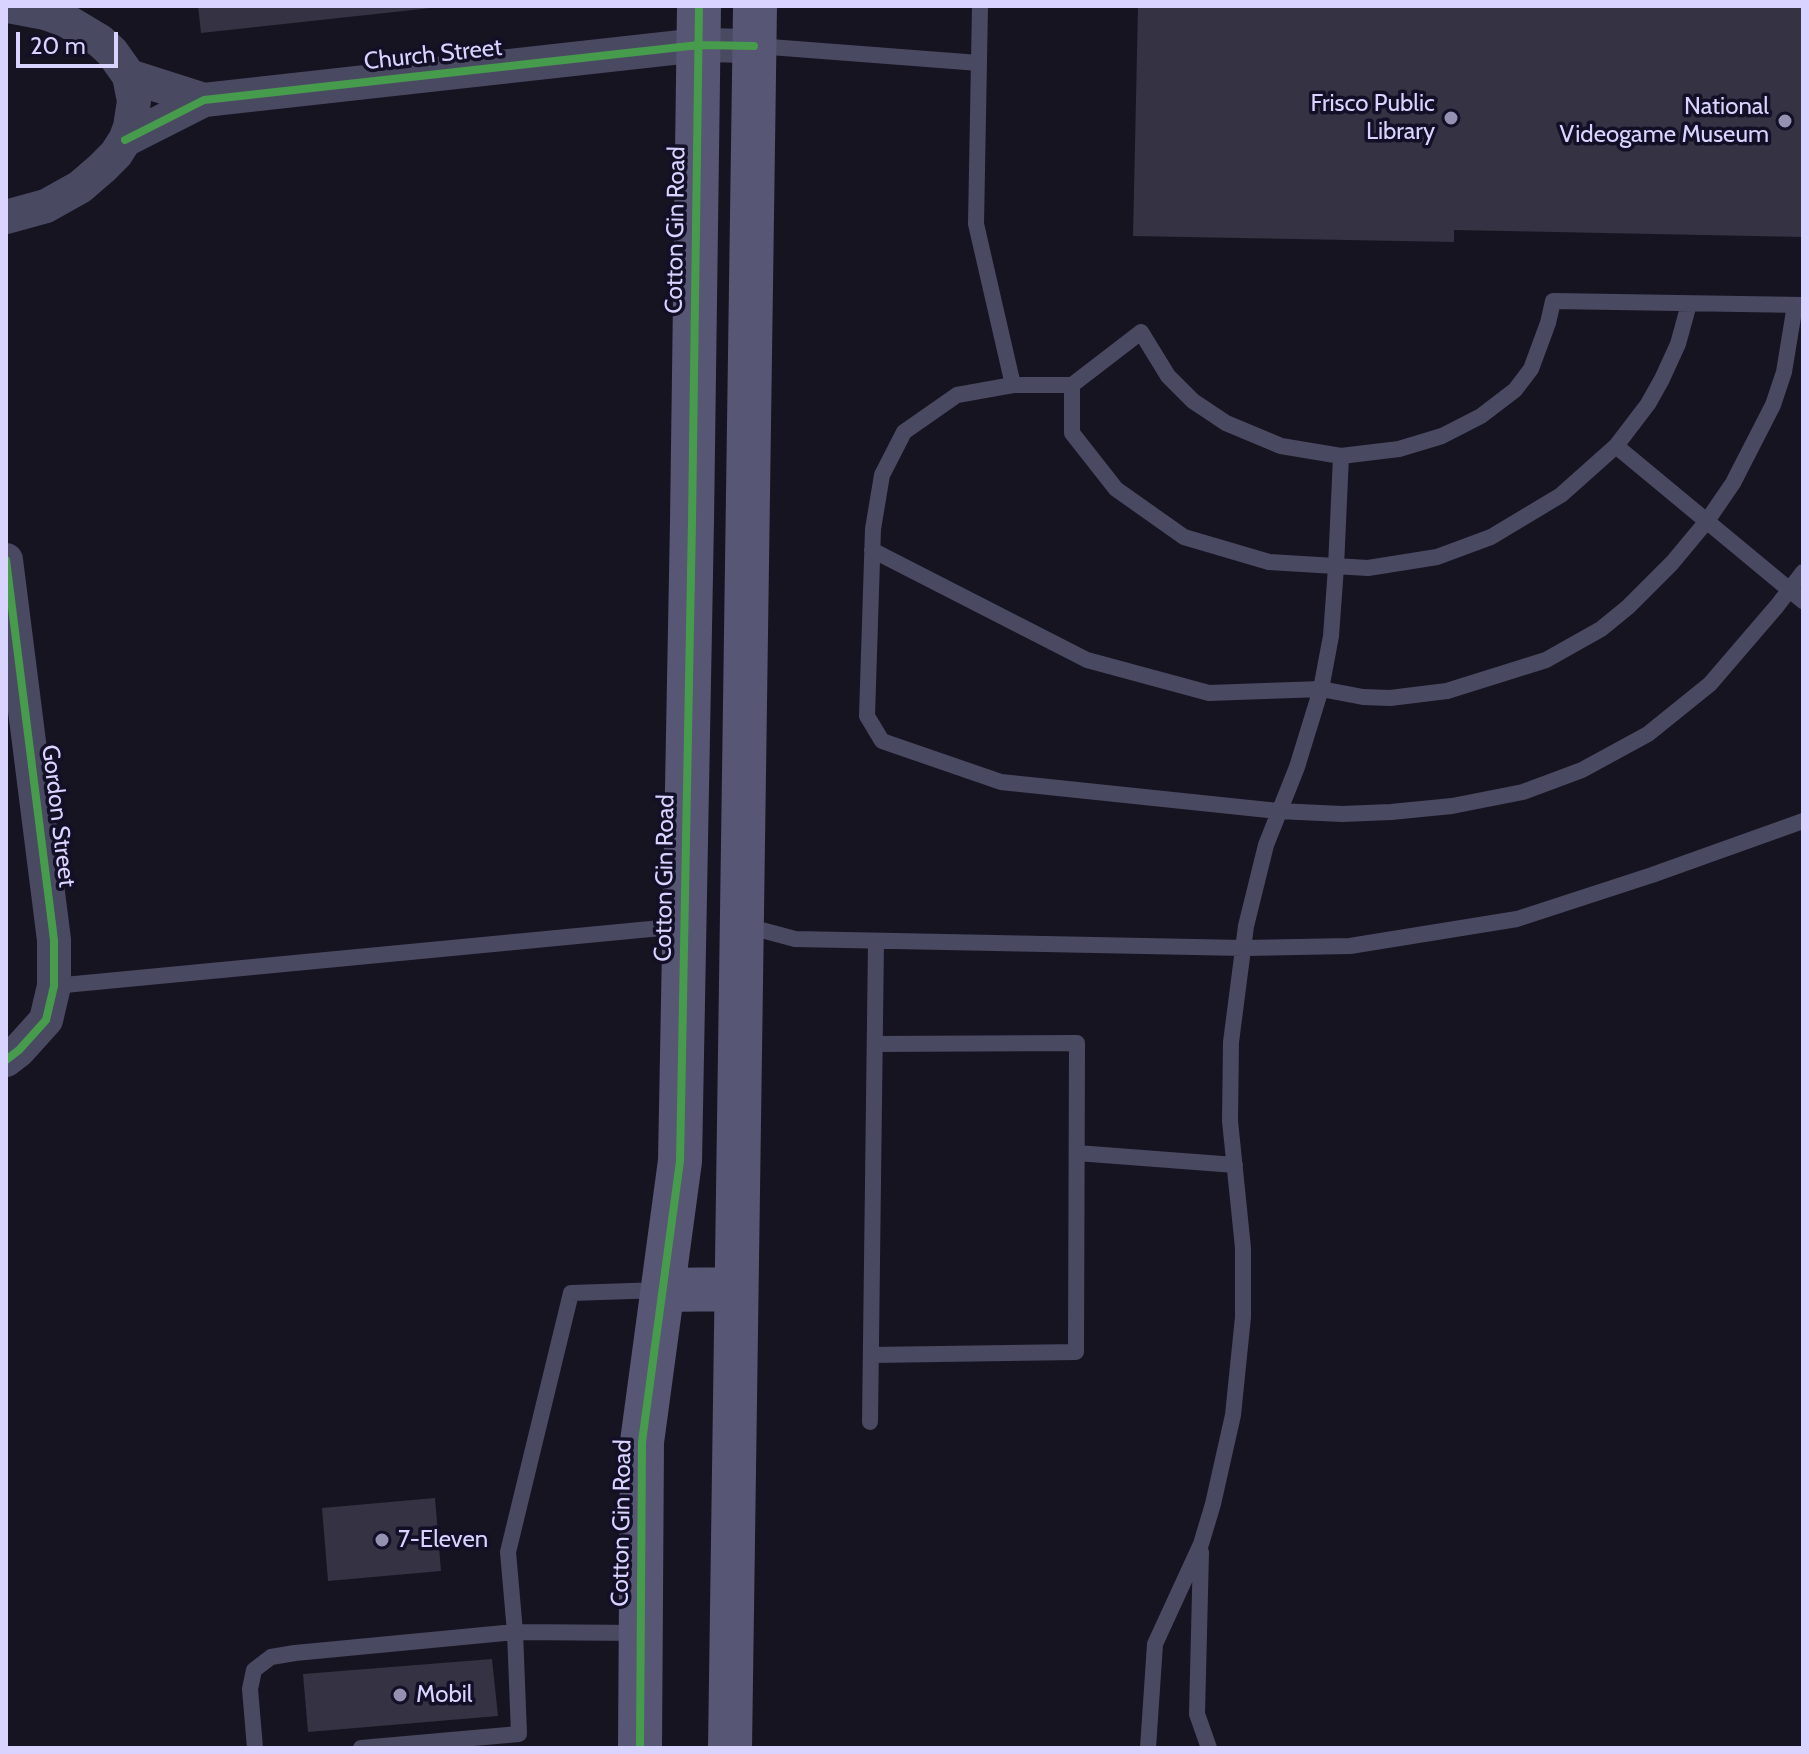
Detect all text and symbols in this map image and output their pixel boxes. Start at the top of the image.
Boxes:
scale bar [20,16,122,66]
text: 20 m [30,31,86,60]
street label: Church Street [363,33,503,77]
place label: Frisco Public Library [1310,90,1435,146]
place label: National Videogame Museum [1560,93,1769,149]
marker: Frisco Public Library [1442,109,1460,127]
marker: National Videogame Museum [1776,112,1794,130]
street label: Cotton Gin Road [660,146,692,314]
street label: Gordon Street [35,743,81,889]
street label: Cotton Gin Road [649,794,681,962]
street label: Cotton Gin Road [606,1439,638,1607]
place label: 7-Eleven [398,1526,488,1554]
marker: 7-Eleven [373,1531,391,1549]
place label: Mobil [416,1681,472,1709]
marker: Mobil [391,1686,409,1704]

